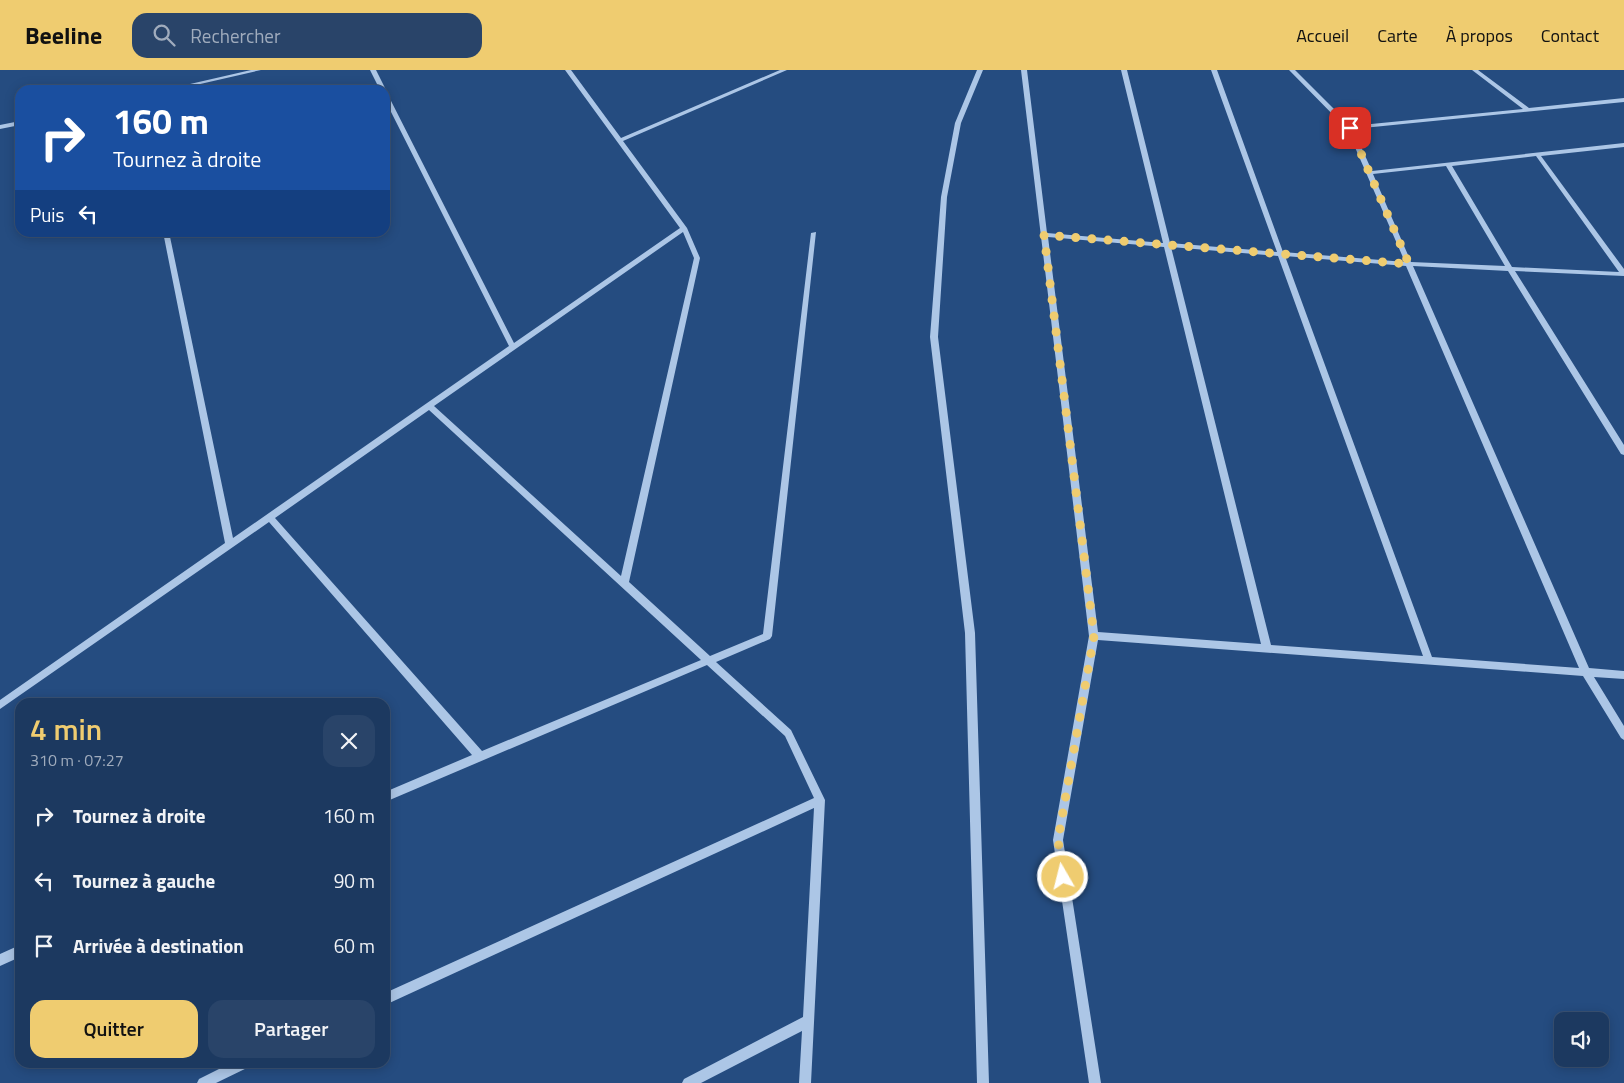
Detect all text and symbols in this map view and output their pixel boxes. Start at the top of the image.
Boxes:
search box [132,13,482,58]
text: Beeline [25,17,102,53]
icon: search [150,21,178,49]
text: Rechercher [190,21,281,50]
text: Accueil [1296,22,1349,49]
text: Carte [1377,22,1418,49]
text: À propos [1446,22,1513,49]
text: Contact [1541,22,1599,49]
text: 160 m [113,94,209,148]
icon: right [30,105,95,170]
pin [1329,107,1371,149]
icon: arrive [1336,114,1364,142]
text: Tournez à droite [113,142,261,176]
text: Puis [30,200,64,229]
icon: left [74,200,102,228]
text: 4 min [30,706,102,752]
button: close [323,715,375,767]
text: 310 m · 07:27 [30,748,124,772]
text: Tournez à droite [73,801,205,830]
text: 160 m [323,801,375,830]
icon: right [30,802,58,830]
position arrow [1036,850,1088,902]
text: Tournez à gauche [73,866,215,895]
text: 90 m [334,866,375,895]
icon: left [30,867,58,895]
text: Arrivée à destination [73,931,244,960]
text: 60 m [334,931,375,960]
icon: arrive [30,932,58,960]
button: Quitter [30,1000,198,1058]
button: Partager [208,1000,375,1058]
map controls [1554,1012,1609,1067]
button: sound [1554,1012,1609,1067]

